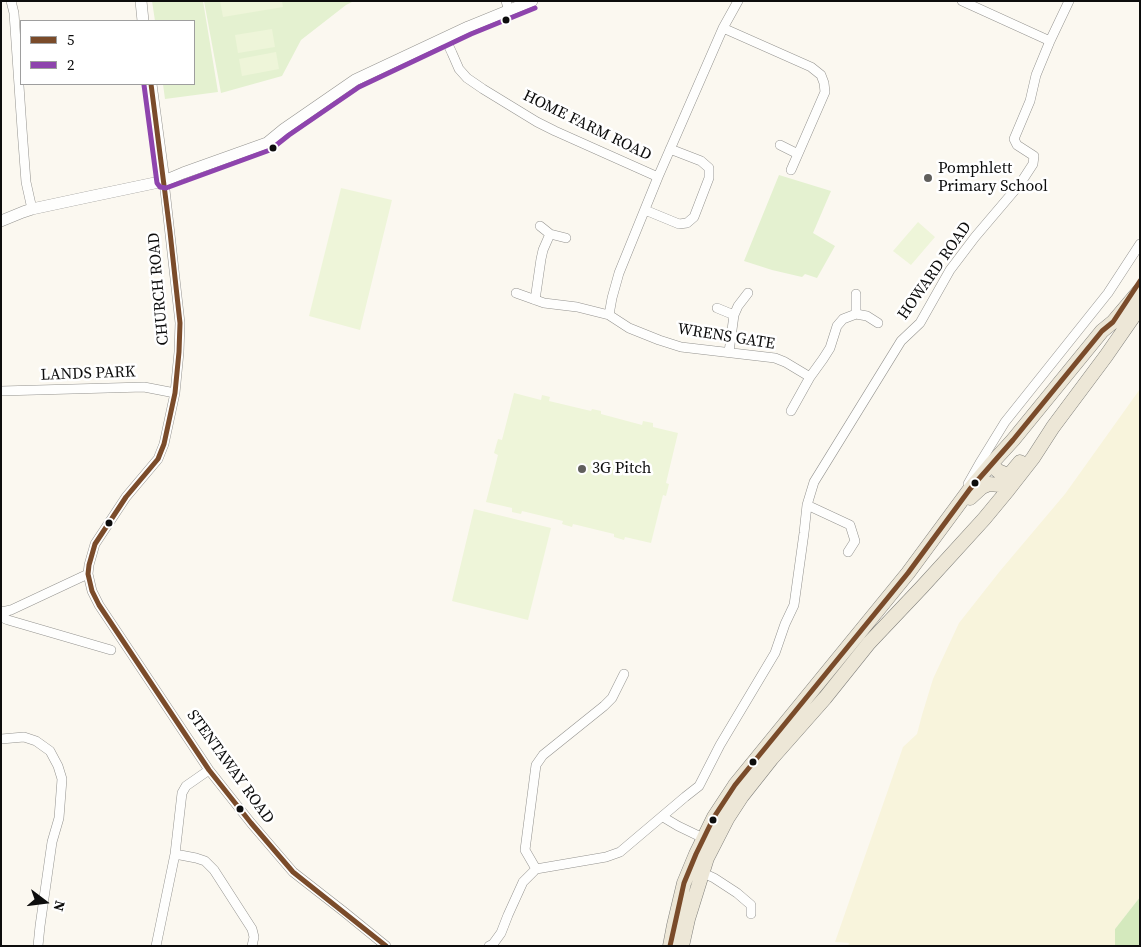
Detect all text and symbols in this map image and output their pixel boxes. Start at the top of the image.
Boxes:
unlabelled marker [501,15,511,25]
legend [20,20,195,85]
text: 5 [67,29,75,50]
text: 2 [67,54,75,75]
street label: HOME FARM ROAD [520,87,654,165]
unlabelled marker [268,143,278,153]
place label: Pomphlett Primary School [938,159,1048,197]
marker: Pomphlett Primary School [922,172,934,184]
street label: HOWARD ROAD [894,218,976,324]
street label: CHURCH ROAD [145,232,173,346]
street label: WRENS GATE [676,320,776,354]
street label: LANDS PARK [40,363,136,385]
place label: 3G Pitch [592,459,651,479]
marker: 3G Pitch [576,463,588,475]
unlabelled marker [970,478,980,488]
unlabelled marker [104,518,114,528]
street label: STENTAWAY ROAD [182,706,278,828]
unlabelled marker [748,757,758,767]
unlabelled marker [235,804,245,814]
unlabelled marker [708,815,718,825]
north arrow [20,877,70,927]
text: N [49,898,70,913]

